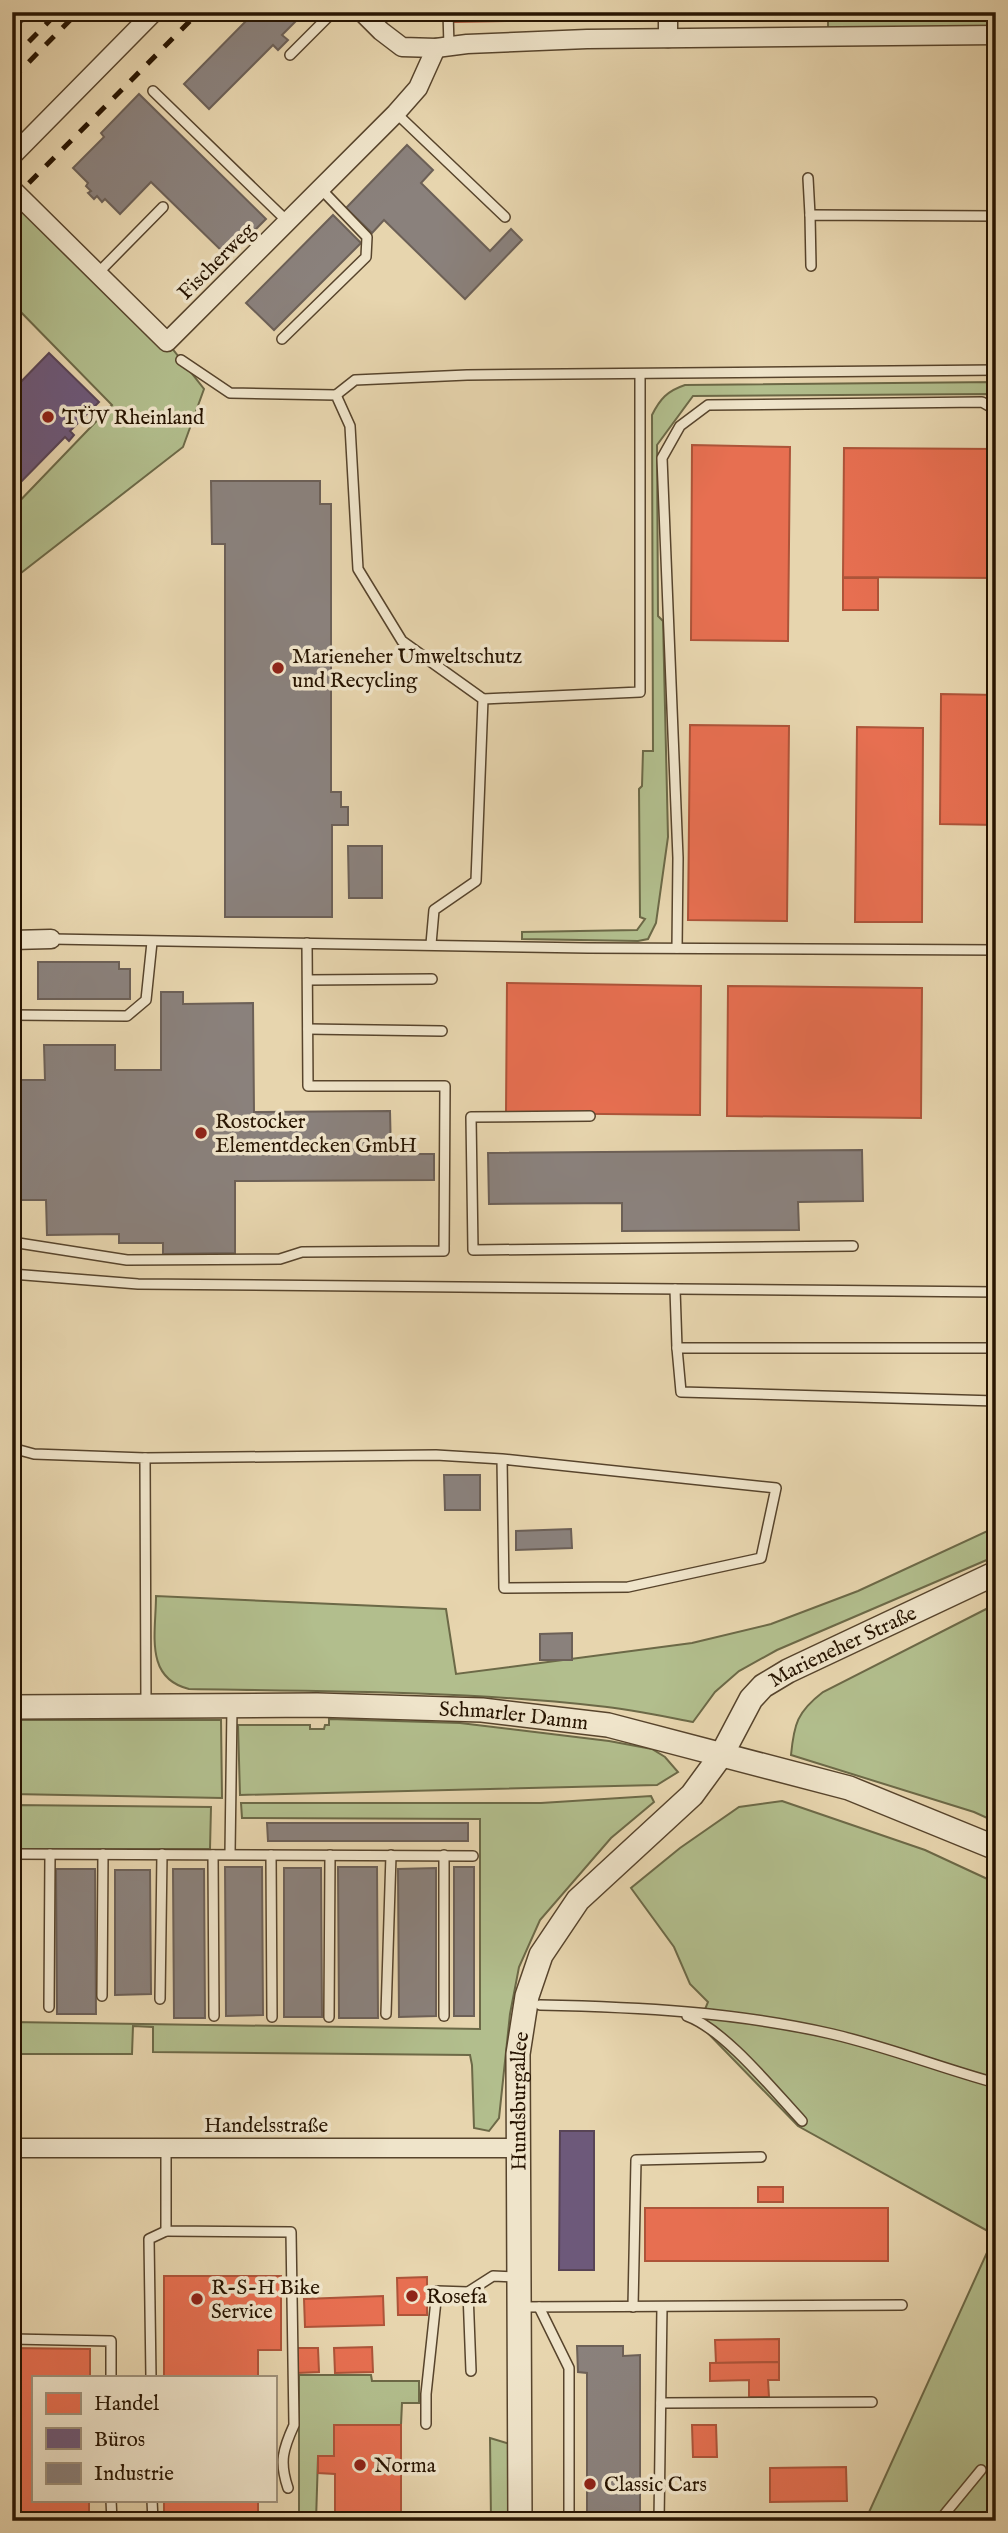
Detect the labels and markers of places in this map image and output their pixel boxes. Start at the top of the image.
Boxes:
place label: TÜV Rheinland [62,405,205,432]
marker: TÜV Rheinland [40,409,56,425]
place label: Marieneher Umweltschutz und Recycling [292,644,523,695]
marker: Marieneher Umweltschutz und Recycling [270,660,286,676]
place label: Rostocker Elementdecken GmbH [215,1109,417,1160]
marker: Rostocker Elementdecken GmbH [193,1125,209,1141]
place label: R-S-H Bike Service [211,2275,320,2326]
place label: Rosefa [426,2284,488,2311]
marker: Rosefa [404,2288,420,2304]
marker: R-S-H Bike Service [189,2291,205,2307]
place label: Norma [374,2453,437,2480]
marker: Norma [352,2457,368,2473]
place label: Classic Cars [604,2472,707,2499]
marker: Classic Cars [582,2476,598,2492]

